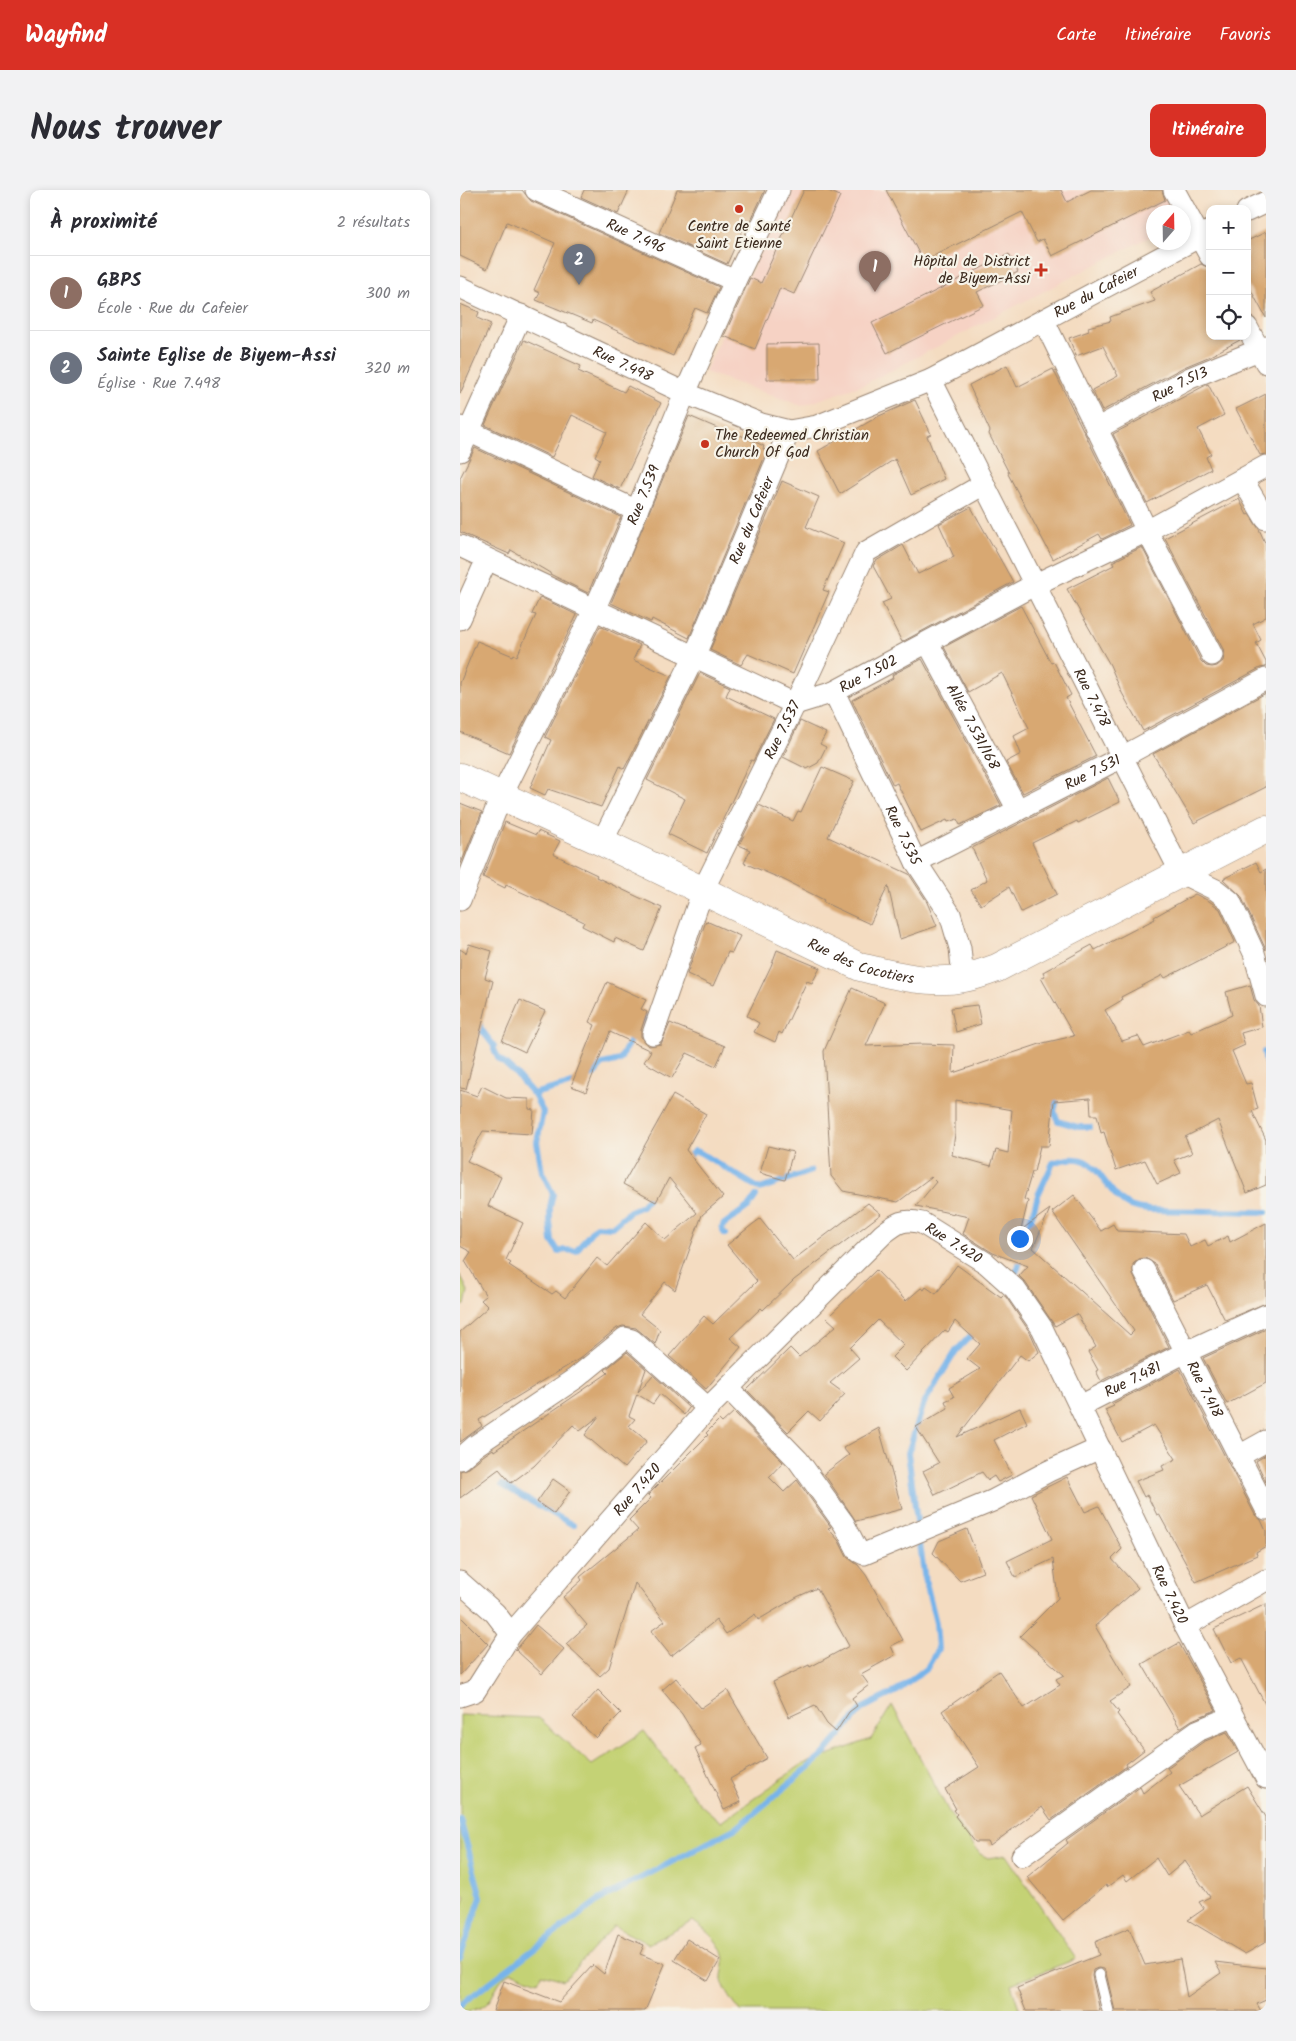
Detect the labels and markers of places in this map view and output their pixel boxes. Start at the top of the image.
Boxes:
marker: Centre de Santé Saint Etienne [733,203,745,215]
place label: Centre de Santé Saint Etienne [688,215,792,256]
pin: 2 [563,244,595,285]
place label: Hôpital de District de Biyem-Assi [913,250,1031,291]
pin: 1 [859,251,891,292]
marker: Hôpital de District de Biyem-Assi [1034,263,1048,277]
place label: The Redeemed Christian Church Of God [715,424,869,465]
marker: The Redeemed Christian Church Of God [699,438,711,450]

